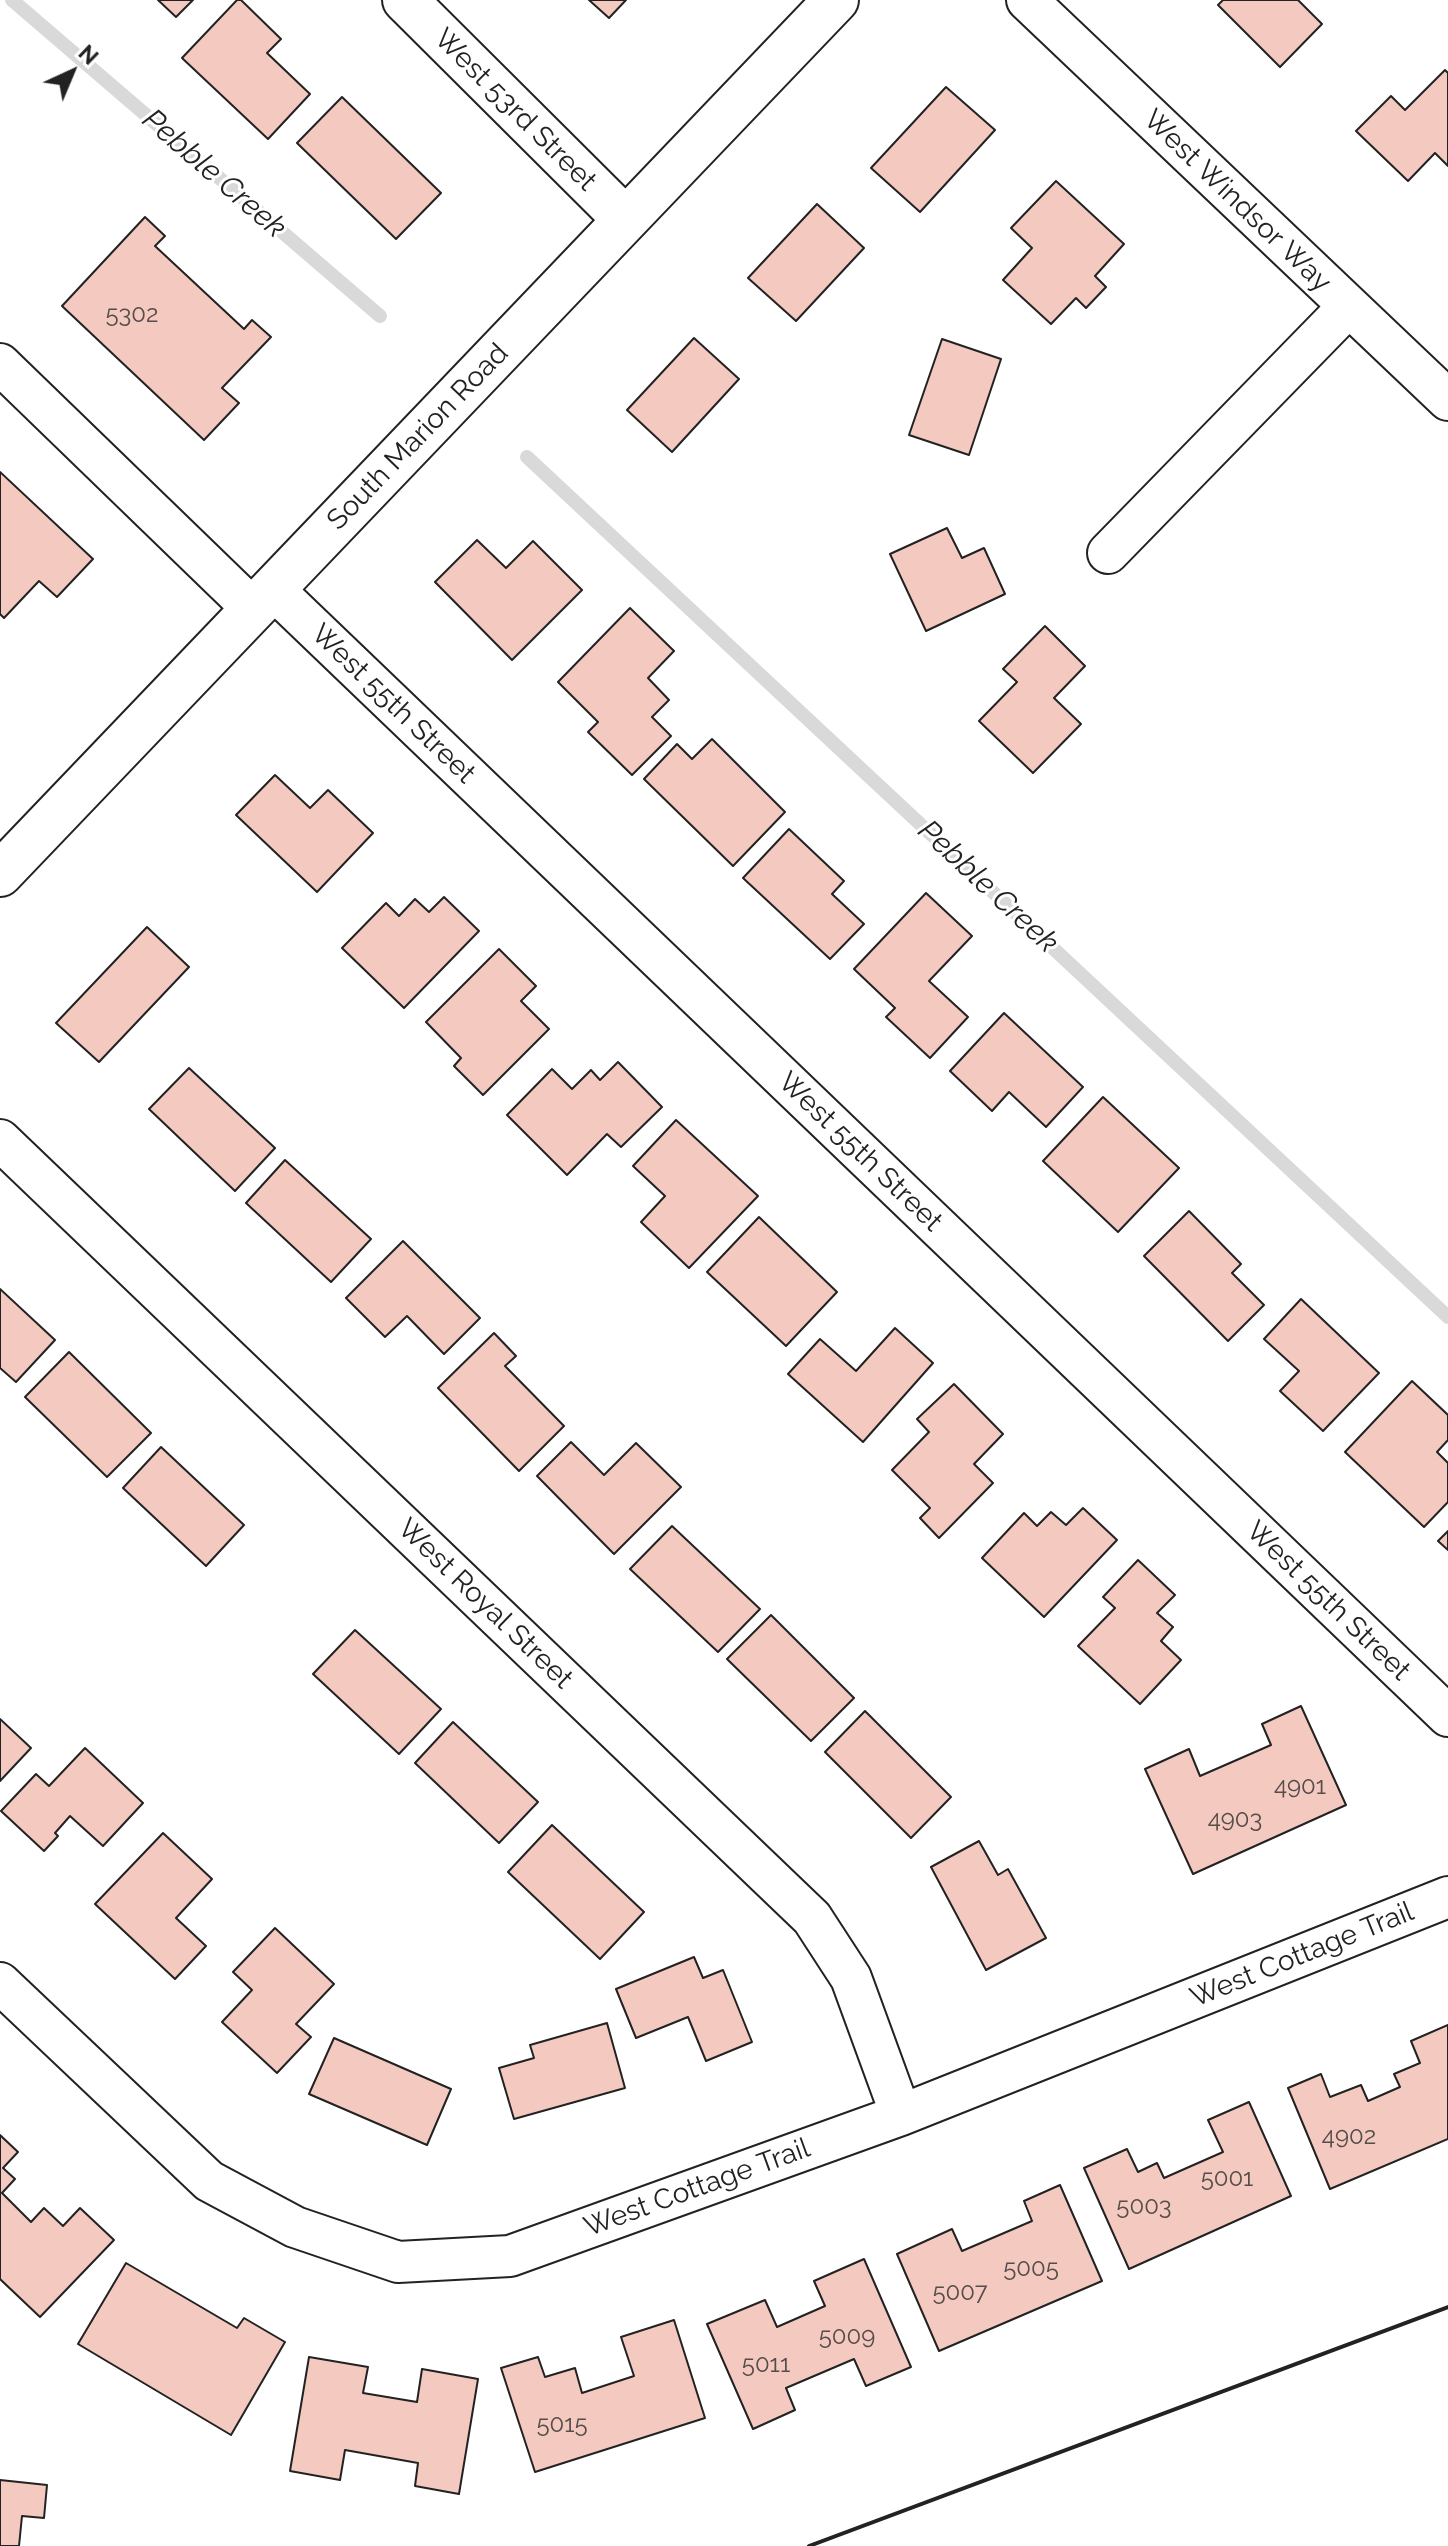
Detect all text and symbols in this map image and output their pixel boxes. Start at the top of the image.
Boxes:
street label: West 53rd Street [427,22,603,198]
north arrow [32,32,112,112]
text: N [74,40,104,70]
water label: Pebble Creek [135,102,293,246]
street label: West Windsor Way [1136,103,1338,299]
house number: 5302 [105,301,159,329]
street label: South Marion Road [320,337,516,537]
street label: West 55th Street [304,617,482,791]
water label: Pebble Creek [910,813,1066,961]
street label: West 55th Street [771,1065,949,1239]
street label: West Royal Street [391,1512,579,1696]
street label: West 55th Street [1239,1514,1417,1688]
house number: 4901 [1274,1773,1326,1801]
house number: 4903 [1208,1806,1262,1834]
street label: West Cottage Trail [1185,1895,1419,2015]
house number: 4902 [1322,2123,1376,2151]
street label: West Cottage Trail [580,2132,814,2244]
house number: 5001 [1201,2165,1253,2193]
house number: 5003 [1116,2193,1172,2221]
house number: 5005 [1003,2255,1059,2283]
house number: 5007 [932,2279,988,2307]
house number: 5009 [819,2323,875,2351]
house number: 5011 [742,2351,790,2379]
house number: 5015 [536,2411,588,2439]

